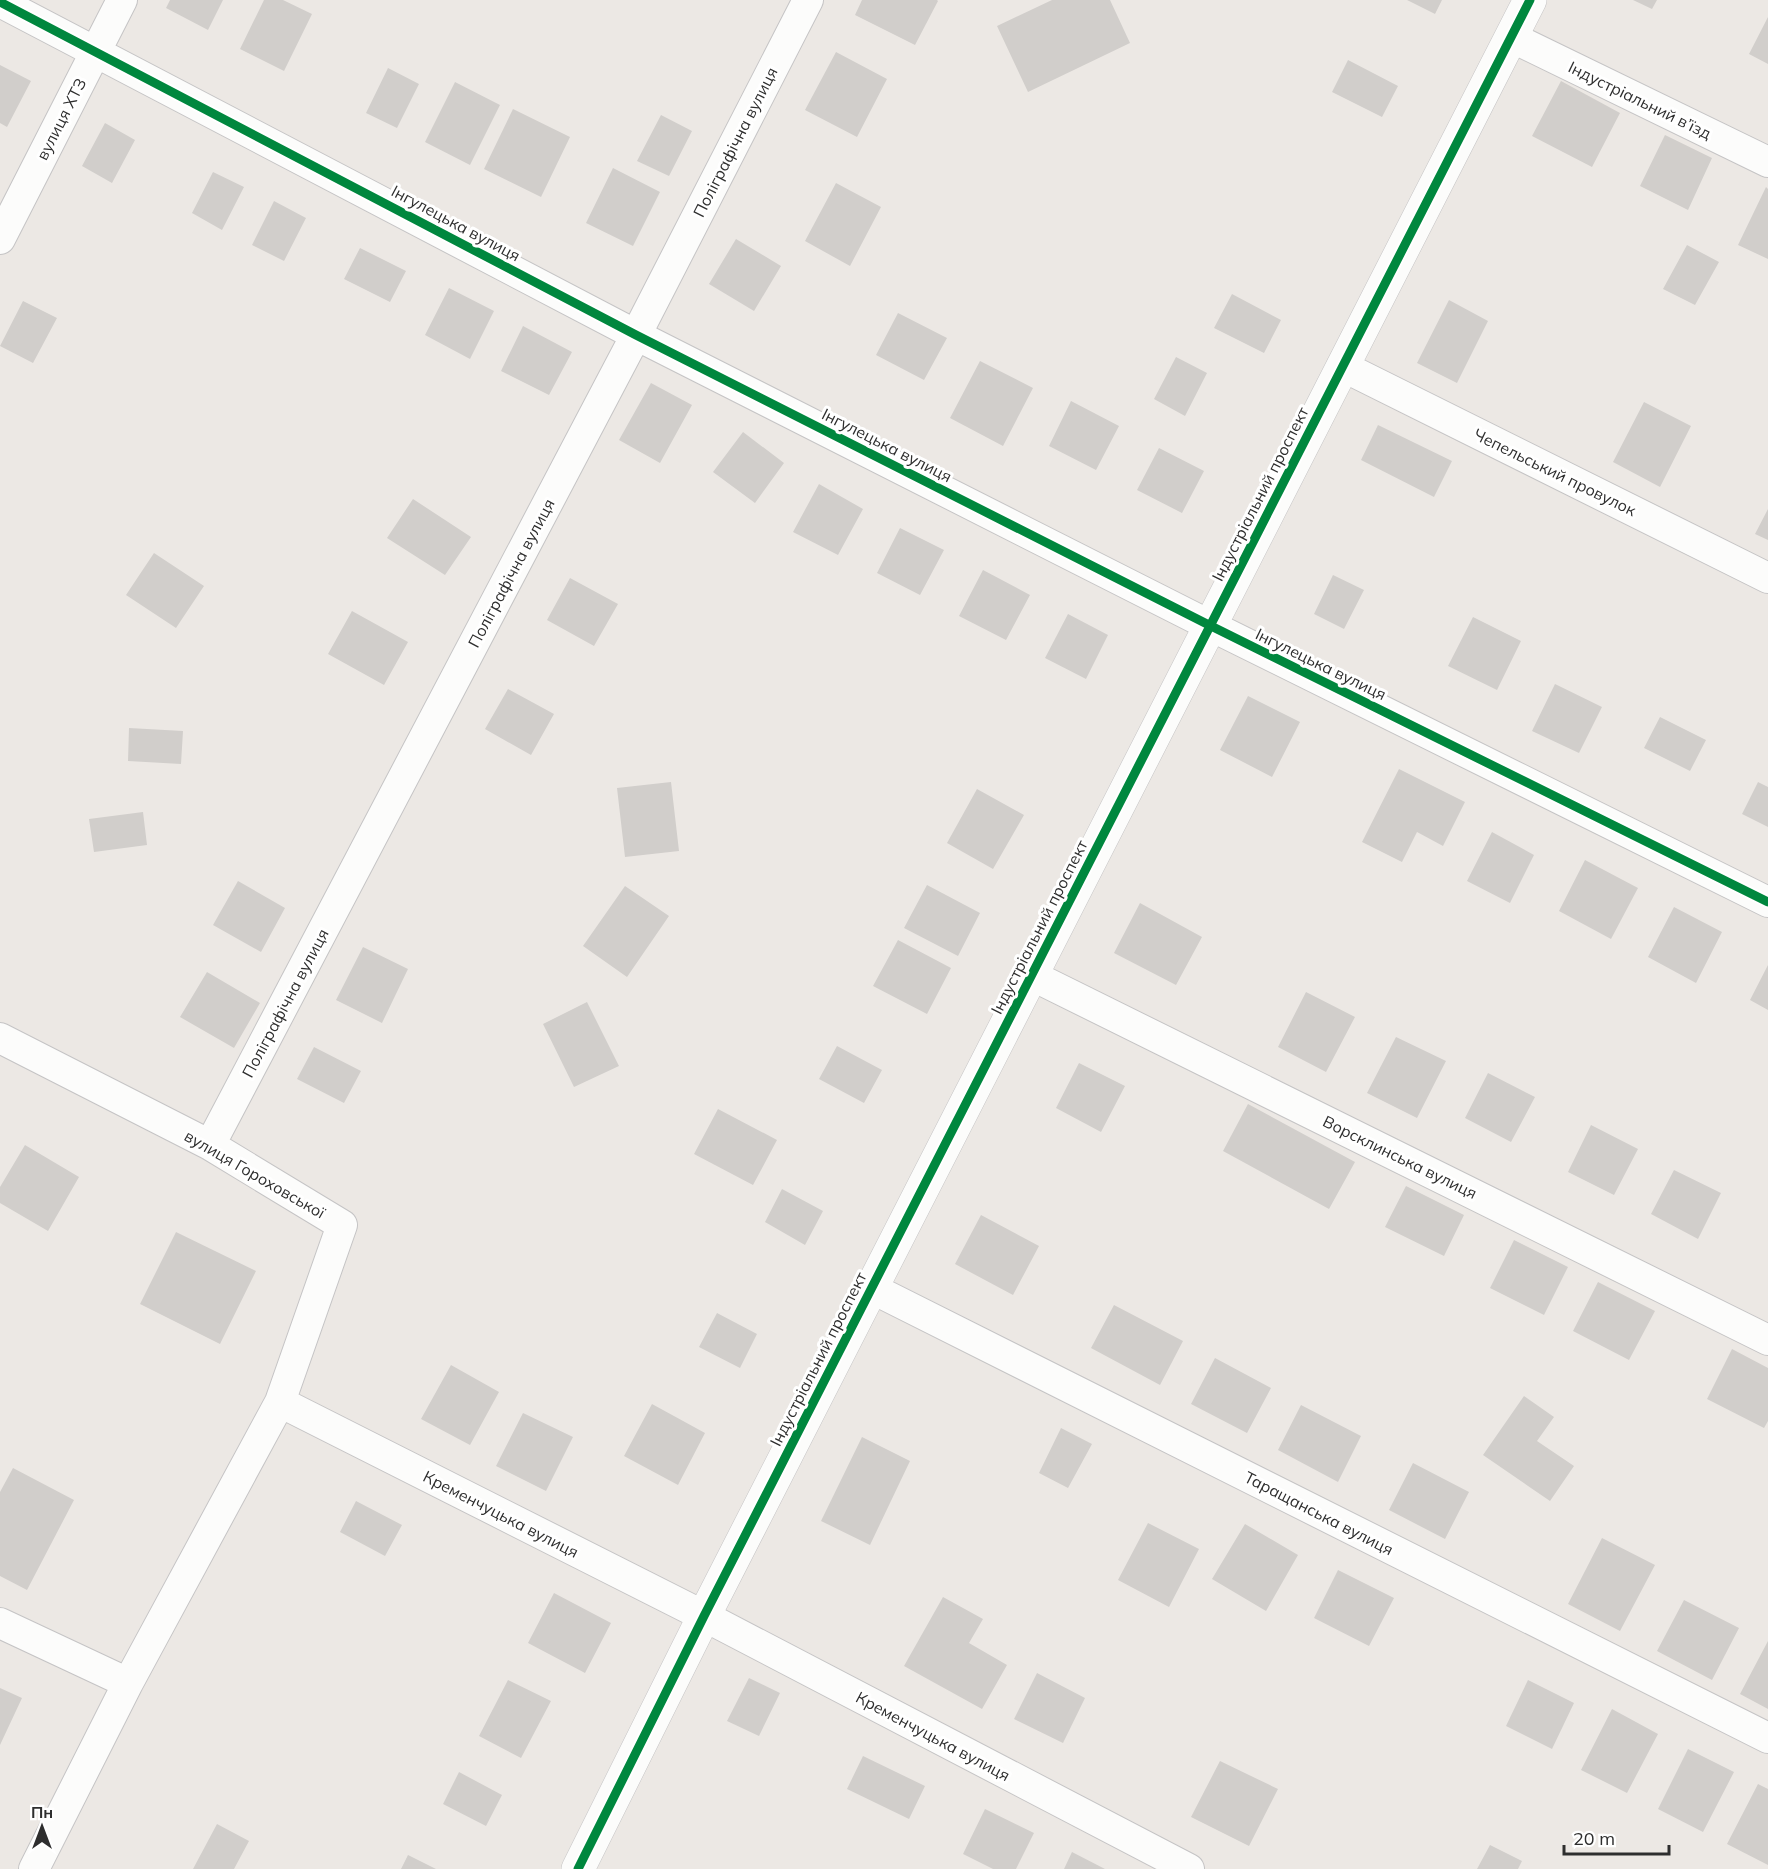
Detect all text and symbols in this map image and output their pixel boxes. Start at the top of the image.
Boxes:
street label: Індустріальний в’їзд [1565,57,1715,143]
street label: Поліграфічна вулиця [689,64,781,220]
street label: вулиця ХТЗ [32,75,90,163]
street label: Інгулецька вулиця [388,181,524,265]
street label: Індустріальний проспект [1207,403,1313,584]
street label: Інгулецька вулиця [819,404,955,486]
street label: Чепельський провулок [1471,424,1640,520]
street label: Поліграфічна вулиця [463,495,559,651]
street label: Інгулецька вулиця [1252,624,1390,704]
street label: Індустріальний проспект [986,836,1092,1017]
street label: Поліграфічна вулиця [237,925,333,1081]
street label: Ворсклинська вулиця [1320,1111,1480,1203]
street label: вулиця Гороховської [181,1125,330,1223]
street label: Індустріальний проспект [765,1268,871,1449]
street label: Кременчуцька вулиця [420,1466,582,1562]
street label: Таращанська вулиця [1241,1467,1397,1559]
street label: Кременчуцька вулиця [853,1687,1013,1785]
north arrow [12,1797,72,1857]
text: Пн [31,1802,53,1822]
scale bar [1564,1818,1669,1856]
text: 20 m [1573,1827,1615,1850]

